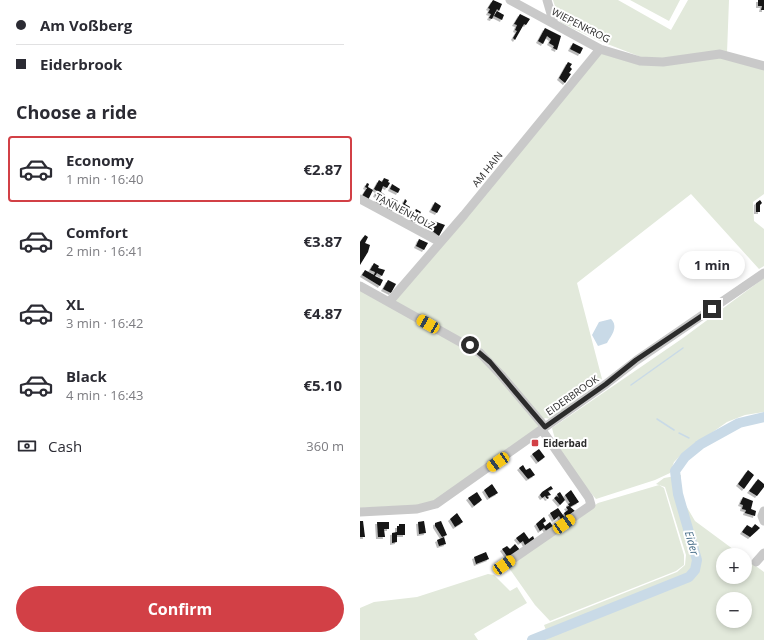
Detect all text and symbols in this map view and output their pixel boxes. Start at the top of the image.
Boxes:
street label: WIEPENKROG [549,4,613,46]
text: Am Voßberg [40,15,132,35]
text: Eiderbrook [40,54,122,74]
text: Choose a ride [16,100,137,124]
street label: AM HAIN [468,148,506,190]
text: Economy [66,150,134,170]
icon: car [18,151,54,187]
text: €2.87 [303,159,342,179]
text: 1 min · 16:40 [66,170,143,188]
street label: TANNENHOLZ [373,189,438,233]
text: Comfort [66,222,128,242]
icon: car [18,223,54,259]
text: €3.87 [303,231,342,251]
text: 2 min · 16:41 [66,242,143,260]
callout: 1 min [679,251,745,279]
text: 1 min [694,256,730,274]
text: XL [66,294,84,314]
icon: car [18,295,54,331]
route end [703,300,721,318]
text: €4.87 [303,303,342,323]
car [415,313,441,335]
text: 3 min · 16:42 [66,314,143,332]
route start [461,336,479,354]
text: Black [66,366,107,386]
icon: car [18,367,54,403]
street label: EIDERBROOK [543,371,602,418]
text: €5.10 [303,375,342,395]
text: 4 min · 16:43 [66,386,143,404]
icon: cash [16,435,38,457]
text: Cash [48,436,82,456]
place label: Eiderbad [543,436,587,450]
text: 360 m [306,437,344,455]
marker: Eiderbad [530,438,540,448]
car [485,450,511,474]
car [551,512,577,536]
water label: Eider [682,529,703,557]
map controls [716,548,752,628]
button: + [716,548,752,584]
car [491,553,517,577]
button: Confirm [16,586,344,632]
button: − [716,592,752,628]

